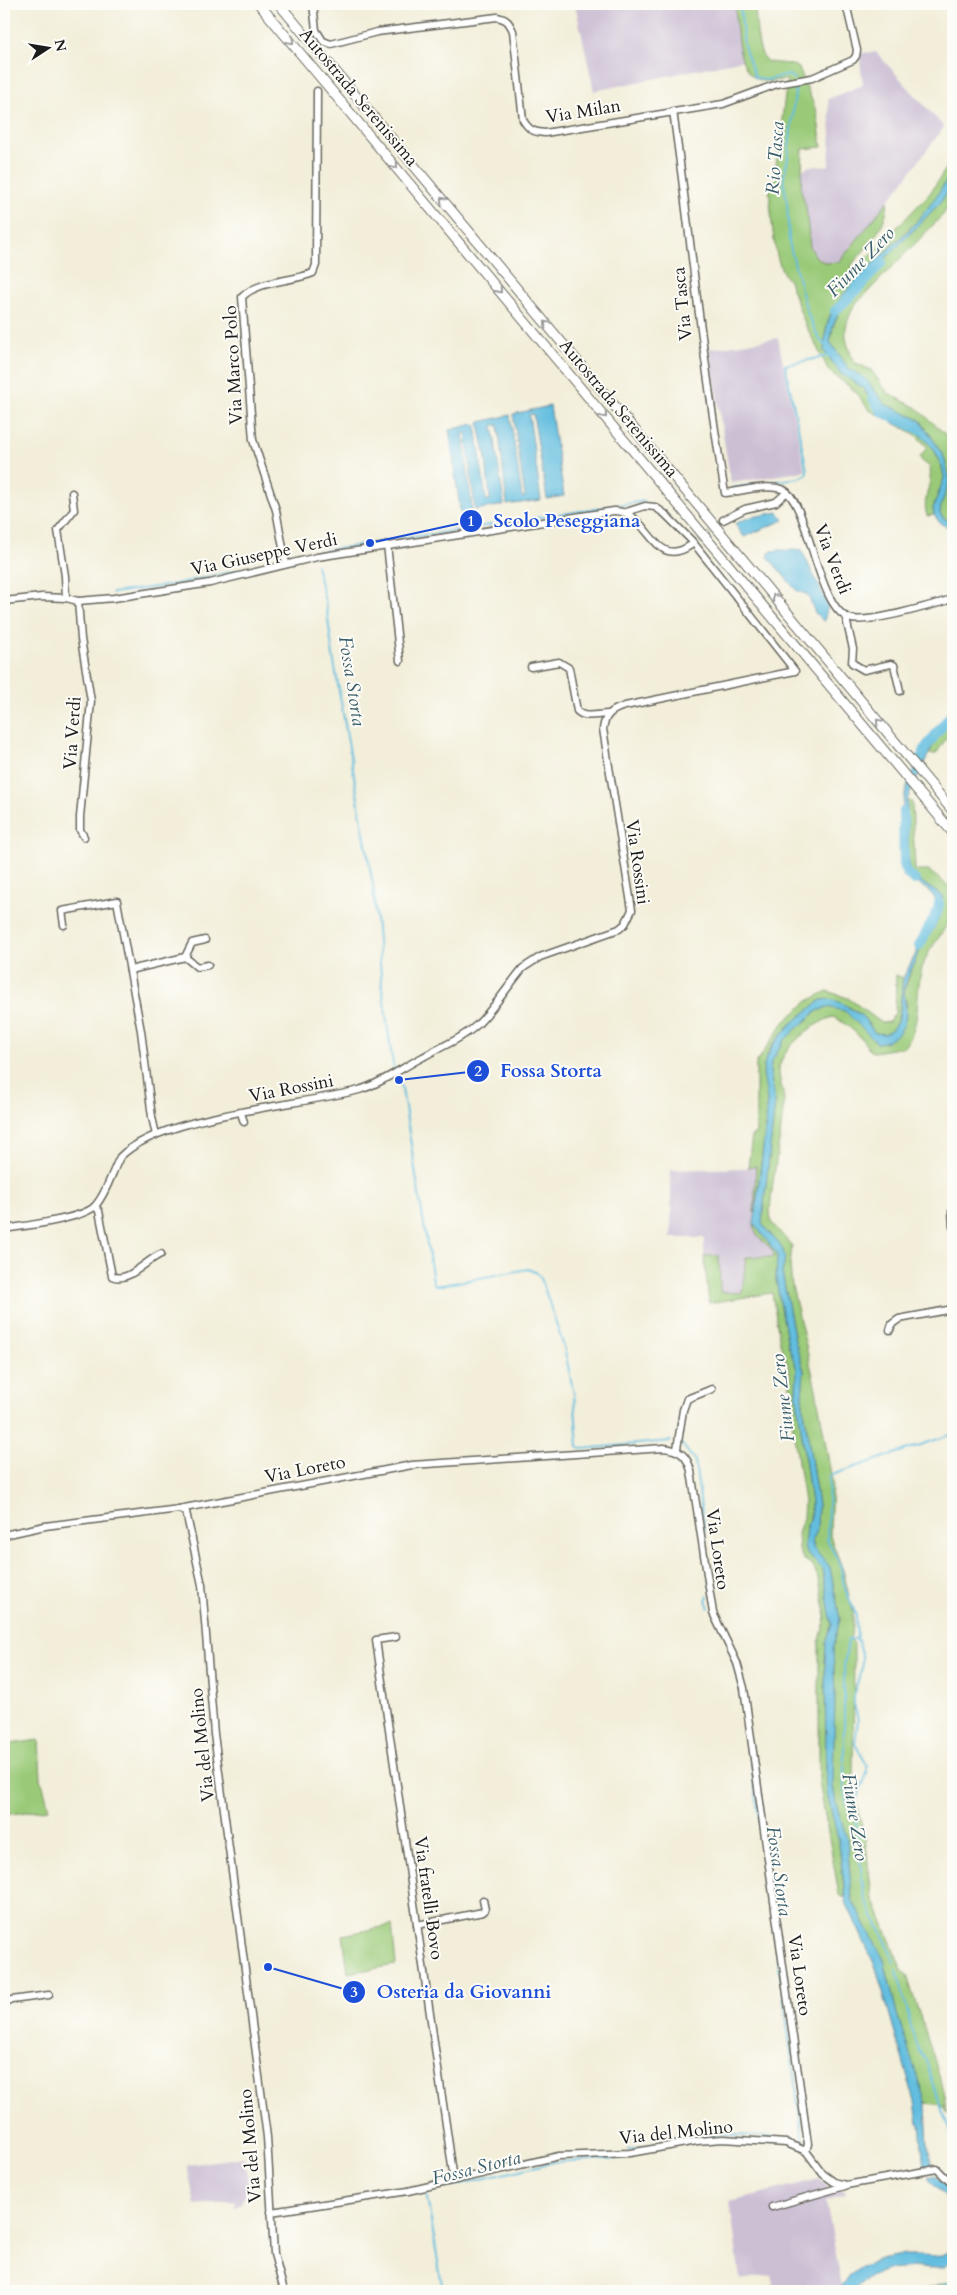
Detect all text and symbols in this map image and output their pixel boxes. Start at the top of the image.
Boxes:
north arrow [22,22,72,72]
street label: Autostrada Serenissima [293,23,424,172]
one-way arrow [285,35,293,44]
text: N [50,37,71,53]
street label: Via Milan [544,93,623,130]
water label: Rio Tasca [759,120,791,196]
one-way arrow [389,160,398,169]
one-way arrow [440,197,449,206]
water label: Fiume Zero [821,221,901,303]
street label: Via Tasca [666,266,699,342]
one-way arrow [494,285,503,294]
street label: Via Marco Polo [218,304,249,425]
one-way arrow [544,321,553,330]
street label: Autostrada Serenissima [553,334,684,483]
one-way arrow [598,409,606,418]
callout: Scolo Peseggiana [458,504,651,538]
text: Scolo Peseggiana [493,508,641,534]
text: 1 [467,511,475,531]
street label: Via Verdi [808,520,857,598]
street label: Via Giuseppe Verdi [189,527,340,582]
one-way arrow [772,594,781,603]
water label: Fossa Storta [332,634,372,728]
street label: Via Verdi [57,695,88,771]
one-way arrow [876,718,885,727]
street label: Via Rossini [619,818,656,906]
callout: Fossa Storta [465,1054,612,1088]
text: Fossa Storta [500,1058,602,1084]
text: 2 [474,1061,482,1081]
street label: Via Rossini [247,1068,335,1109]
water label: Fiume Zero [765,1352,801,1443]
street label: Via Loreto [263,1449,348,1490]
street label: Via Loreto [699,1507,736,1592]
street label: Via del Molino [184,1687,221,1803]
water label: Fiume Zero [835,1771,875,1863]
water label: Fossa Storta [760,1824,798,1918]
street label: Via fratelli Bovo [407,1835,450,1962]
street label: Via Loreto [781,1933,818,2018]
callout: Osteria da Giovanni [341,1975,561,2009]
text: Osteria da Giovanni [377,1979,551,2005]
text: 3 [350,1982,358,2002]
street label: Via del Molino [233,2088,268,2204]
street label: Via del Molino [618,2114,734,2151]
water label: Fossa Storta [429,2144,524,2192]

